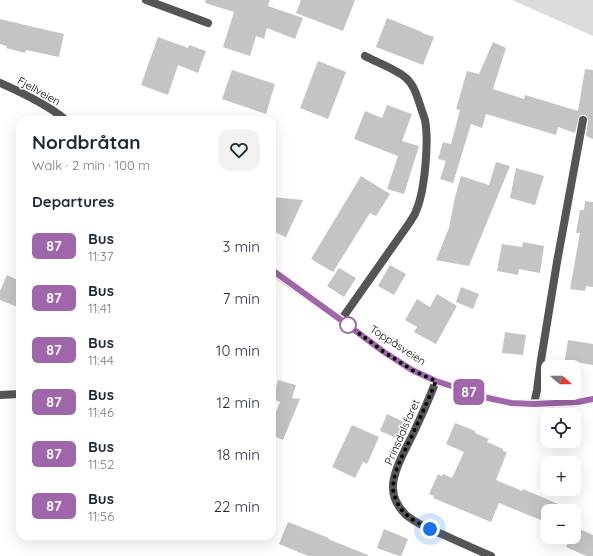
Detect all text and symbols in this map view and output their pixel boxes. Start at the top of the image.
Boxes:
street label: Fjellveien [15,73,63,109]
button: heart [218,129,260,171]
text: Nordbråtan [32,130,141,154]
text: Walk · 2 min · 100 m [32,157,150,173]
text: Departures [32,192,114,211]
text: Bus [88,229,114,248]
text: 87 [46,237,62,255]
text: 3 min [222,237,260,256]
text: 11:37 [88,248,114,264]
text: Bus [88,281,114,300]
text: 87 [46,289,62,307]
text: 7 min [223,289,260,308]
text: 11:41 [88,300,112,316]
unlabelled marker [339,316,357,334]
street label: Toppåsveien [367,322,429,368]
text: Bus [88,333,114,352]
text: 87 [46,341,62,359]
text: 10 min [216,341,260,360]
text: 11:44 [88,352,114,368]
north arrow [541,360,581,400]
map controls [541,360,581,544]
line badge: 87 [451,379,487,405]
text: 87 [461,383,477,401]
text: Bus [88,385,114,404]
text: 87 [46,393,62,411]
text: 12 min [216,393,260,412]
street label: Prinsdalsfaret [381,397,423,467]
text: 11:46 [88,404,114,420]
button: locate [541,408,581,448]
text: Bus [88,437,114,456]
text: 87 [46,445,62,463]
text: 18 min [217,445,260,464]
text: 11:52 [88,456,114,472]
button: + [541,456,581,496]
text: Bus [88,489,114,508]
text: 87 [46,497,62,515]
text: 22 min [214,497,260,516]
button: − [541,504,581,544]
text: 11:56 [88,508,114,524]
your location [420,519,440,539]

